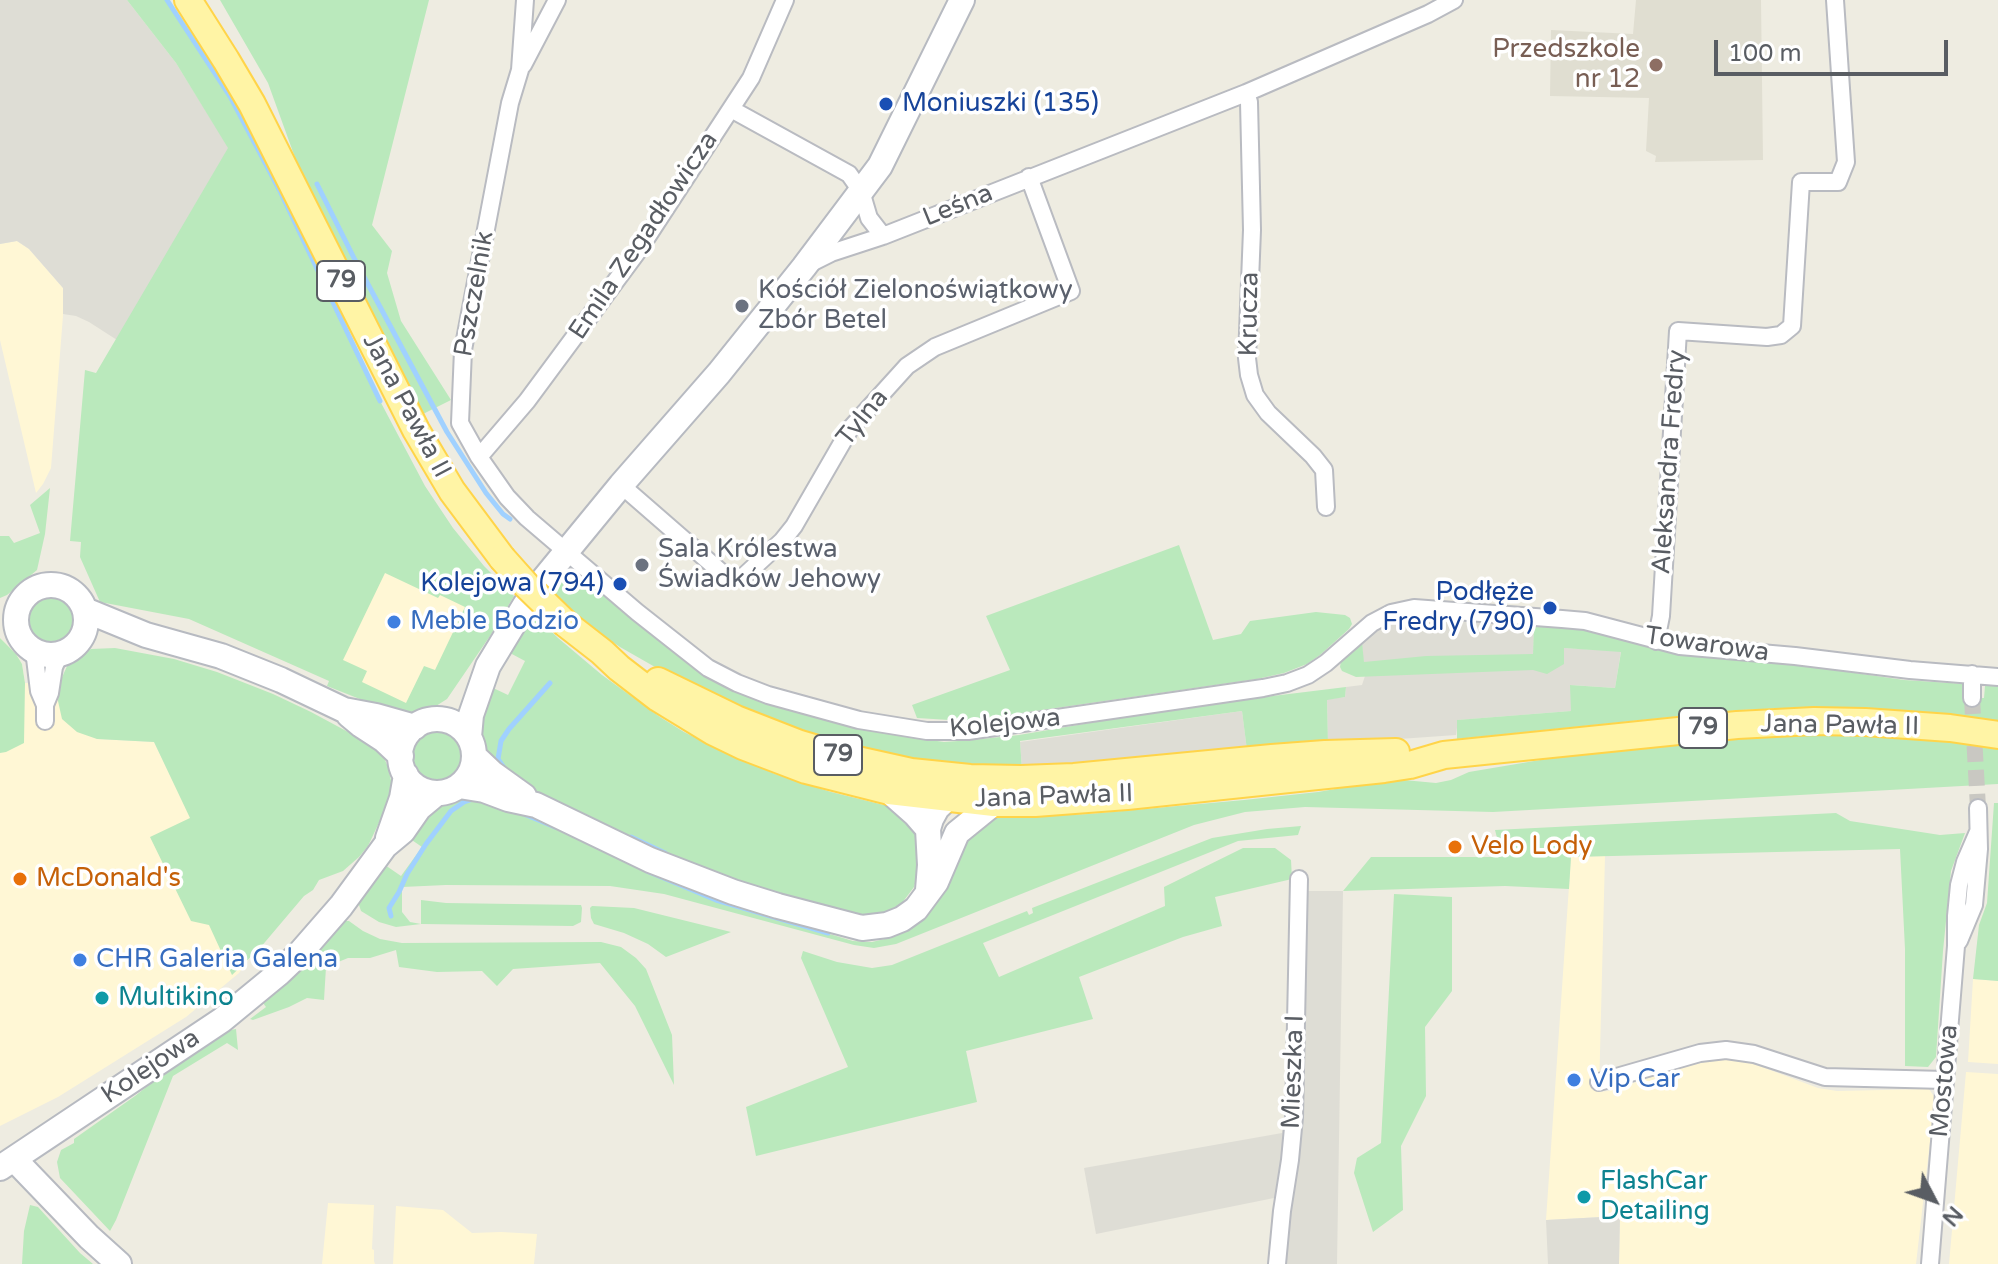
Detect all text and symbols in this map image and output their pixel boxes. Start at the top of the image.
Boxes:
scale bar [1718,24,1952,74]
place label: Przedszkole nr 12 [1492,34,1640,96]
text: 100 m [1728,39,1802,68]
marker: Przedszkole nr 12 [1647,56,1665,74]
place label: Moniuszki (135) [902,88,1099,120]
marker: Moniuszki (135) [877,95,895,113]
street label: Emila Zegadłowicza [563,126,725,346]
street label: Leśna [918,178,998,234]
street label: Pszczelnik [449,229,501,359]
road number: 79 [317,261,365,301]
street label: Krucza [1234,271,1266,357]
place label: Kościół Zielonoświątkowy Zbór Betel [758,275,1073,336]
marker: Kościół Zielonoświątkowy Zbór Betel [733,297,751,315]
street label: Jana Pawła II [355,329,457,483]
street label: Aleksandra Fredry [1647,349,1693,575]
street label: Tylna [830,383,896,453]
place label: Sala Królestwa Świadków Jehowy [658,534,881,596]
marker: Sala Królestwa Świadków Jehowy [633,556,651,574]
place label: Kolejowa (794) [420,568,604,600]
marker: Kolejowa (794) [611,575,629,593]
place label: Podłęże Fredry (790) [1382,577,1534,638]
marker: Podłęże Fredry (790) [1541,599,1559,617]
place label: Meble Bodzio [410,606,579,638]
marker: Meble Bodzio [385,613,403,631]
street label: Towarowa [1643,621,1771,669]
street label: Kolejowa [948,703,1062,745]
road number: 79 [1679,708,1727,748]
street label: Jana Pawła II [1760,709,1920,743]
road number: 79 [814,735,862,775]
street label: Jana Pawła II [974,779,1134,815]
place label: Velo Lody [1471,831,1593,863]
marker: Velo Lody [1446,838,1464,856]
place label: McDonald's [36,863,181,895]
marker: McDonald's [11,870,29,888]
place label: CHR Galeria Galena [96,944,338,976]
marker: CHR Galeria Galena [71,951,89,969]
place label: Multikino [118,982,234,1014]
marker: Multikino [93,989,111,1007]
street label: Mieszka I [1276,1014,1312,1130]
street label: Kolejowa [96,1023,206,1111]
street label: Mostowa [1925,1023,1965,1139]
place label: Vip Car [1590,1064,1680,1096]
marker: Vip Car [1565,1071,1583,1089]
north arrow [1894,1160,1974,1240]
place label: FlashCar Detailing [1600,1166,1710,1228]
marker: FlashCar Detailing [1575,1188,1593,1206]
text: N [1937,1201,1968,1231]

